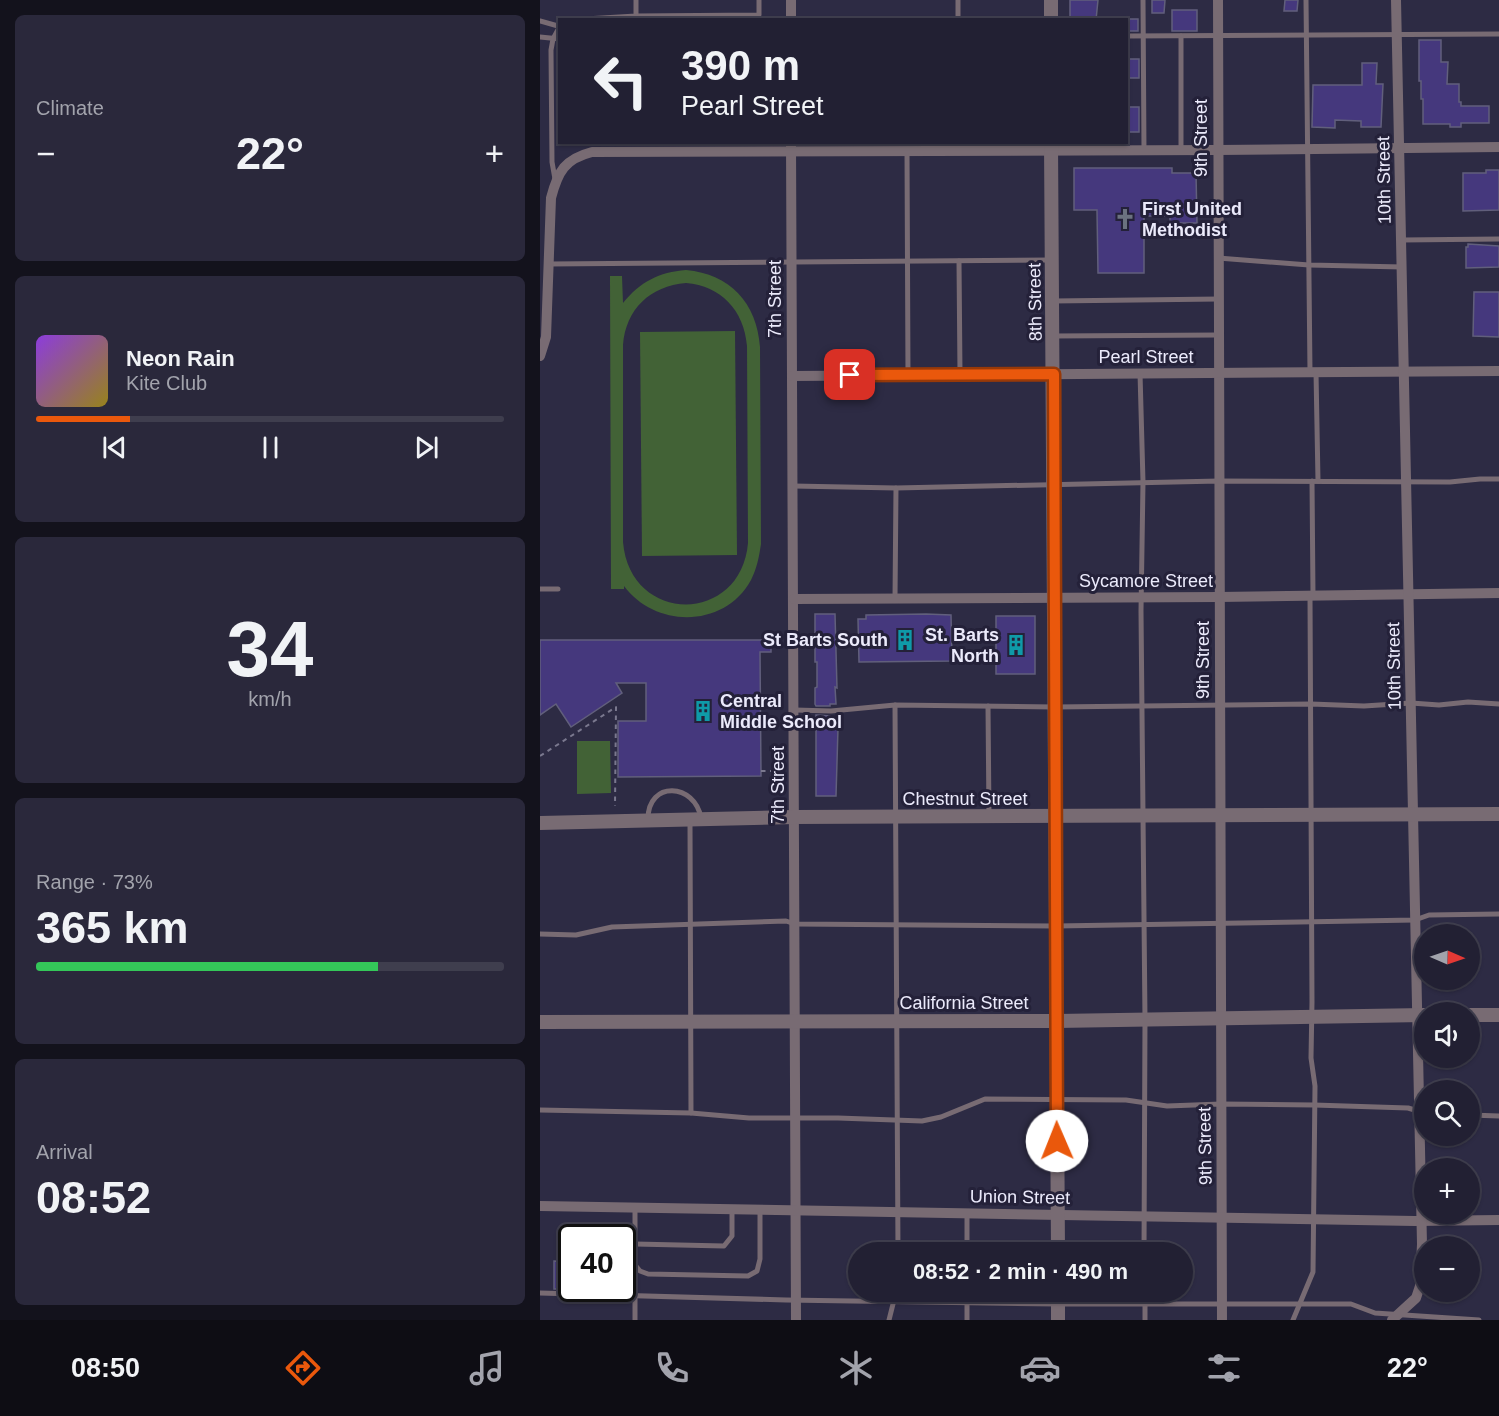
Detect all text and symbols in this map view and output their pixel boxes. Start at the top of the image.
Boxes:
icon: left [582,42,660,120]
text: 390 m [681,42,800,89]
text: Pearl Street [681,91,824,121]
text: Climate [36,97,104,119]
street label: 9th Street [1191,99,1211,177]
text: 22° [236,128,304,179]
text: − [36,135,55,172]
text: + [485,135,504,172]
street label: 10th Street [1373,136,1395,224]
place label: First United Methodist [1142,199,1242,240]
church icon: First United Methodist [1113,207,1137,231]
street label: 7th Street [765,260,785,338]
street label: 8th Street [1024,263,1046,341]
text: Neon Rain [126,346,235,371]
street label: Pearl Street [1098,347,1194,367]
pin [824,349,875,400]
icon: arrive [833,358,866,391]
text: Kite Club [126,372,207,394]
icon: previous [98,431,131,464]
icon: pause [254,431,287,464]
icon: next [410,431,443,464]
street label: Sycamore Street [1079,571,1213,591]
text: 34 [227,605,313,693]
street label: 9th Street [1193,621,1213,699]
street label: 10th Street [1383,622,1405,710]
place label: St. Barts North [925,625,999,666]
building icon: St Barts South [893,628,917,652]
place label: St Barts South [763,630,888,650]
building icon: St. Barts North [1004,633,1028,657]
text: km/h [248,688,292,710]
place label: Central Middle School [720,691,842,732]
building icon: Central Middle School [691,699,715,723]
street label: 7th Street [768,746,788,824]
street label: Chestnut Street [902,789,1028,809]
text: Range · 73% [36,871,153,893]
text: 365 km [36,902,189,953]
north arrow [1414,924,1480,990]
map controls [1414,924,1480,1302]
street label: California Street [899,993,1029,1013]
button: sound [1414,1002,1480,1068]
button: search [1414,1080,1480,1146]
street label: 9th Street [1194,1107,1216,1185]
position arrow [1025,1109,1089,1173]
text: Arrival [36,1141,93,1163]
button: + [1414,1158,1480,1224]
text: 08:52 [36,1172,151,1223]
street label: Union Street [970,1186,1070,1208]
speed limit sign: 40 [558,1224,636,1302]
button: − [1414,1236,1480,1302]
text: 08:52 · 2 min · 490 m [913,1259,1128,1284]
icon: directions [282,1347,324,1389]
icon: music [466,1347,508,1389]
icon: phone [651,1347,693,1389]
icon: climate [835,1347,877,1389]
icon: car [1019,1347,1061,1389]
icon: filters [1203,1347,1245,1389]
text: 08:50 [71,1353,140,1383]
text: 22° [1387,1353,1428,1383]

